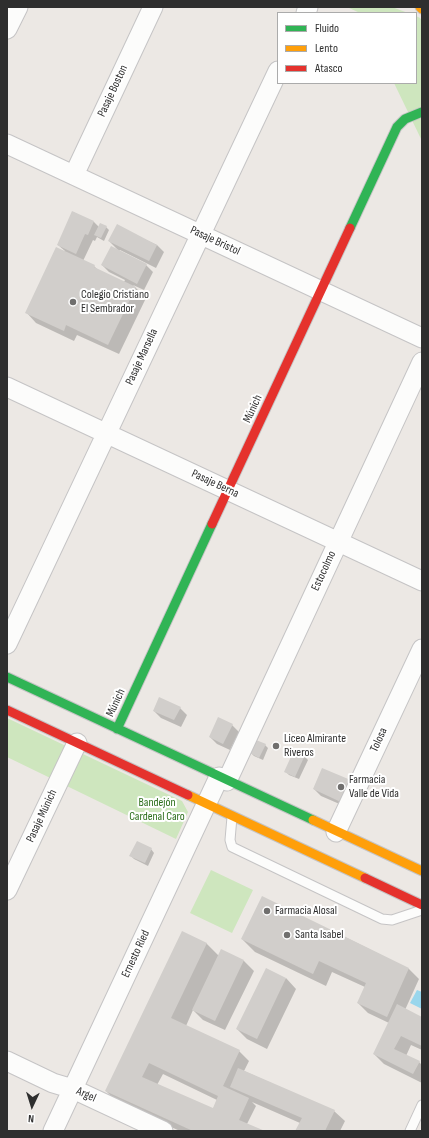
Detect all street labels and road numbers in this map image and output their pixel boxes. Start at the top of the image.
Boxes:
street label: Pasaje Boston [95,63,131,119]
street label: Pasaje Bristol [188,223,242,259]
street label: Pasaje Marsella [123,327,161,387]
street label: Múnich [240,393,266,425]
street label: Pasaje Berna [189,467,241,501]
street label: Estocolmo [309,549,339,593]
street label: Múnich [103,687,129,719]
street label: Tolosa [367,726,391,754]
street label: Pasaje Múnich [23,787,61,845]
street label: Ernesto Ried [119,928,153,980]
street label: Argel [74,1084,98,1106]

